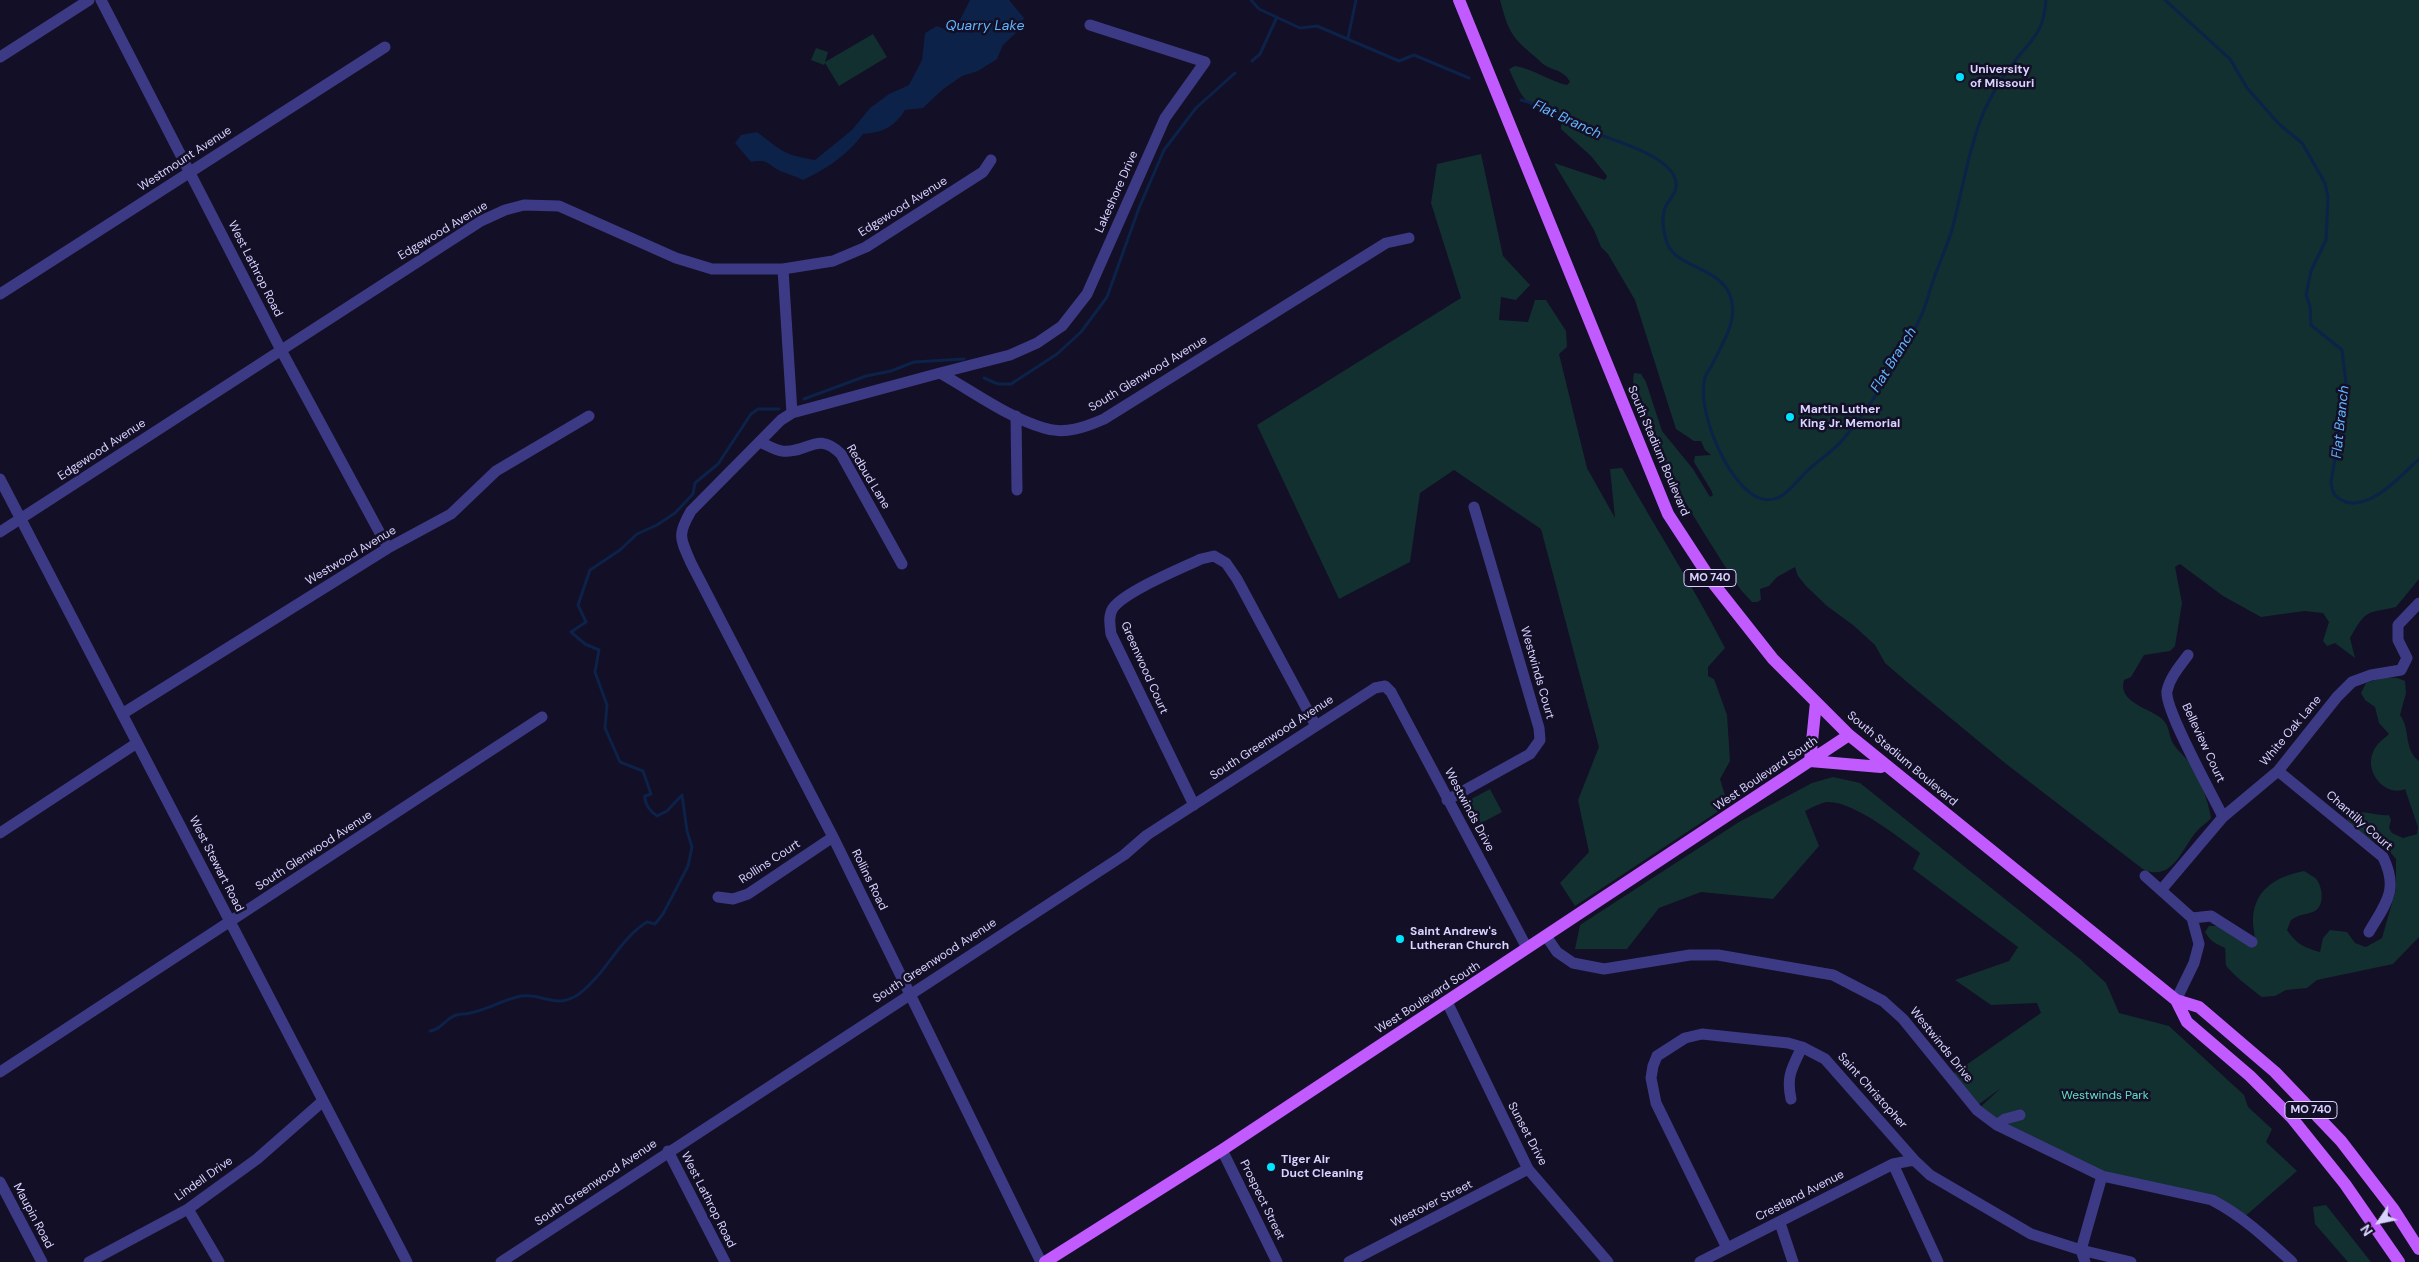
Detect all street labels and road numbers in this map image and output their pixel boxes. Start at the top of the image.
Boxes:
street label: Westmount Avenue [136,123,234,195]
street label: Lakeshore Drive [1093,149,1141,235]
street label: Edgewood Avenue [856,174,950,240]
street label: Edgewood Avenue [396,199,490,263]
street label: West Lathrop Road [225,219,285,319]
street label: South Glenwood Avenue [1086,333,1210,415]
street label: South Stadium Boulevard [1624,384,1692,518]
street label: Edgewood Avenue [55,416,149,484]
street label: Redbud Lane [843,442,893,512]
street label: Westwood Avenue [303,523,399,589]
road number: MO 740 [1684,570,1736,586]
street label: Greenwood Court [1117,620,1171,716]
street label: Westwinds Court [1517,625,1557,721]
street label: South Greenwood Avenue [1208,693,1336,783]
street label: White Oak Lane [2257,693,2325,769]
street label: Belleview Court [2178,701,2228,785]
street label: South Stadium Boulevard [1844,709,1960,809]
street label: West Boulevard South [1711,734,1821,814]
street label: Westwinds Drive [1441,766,1497,854]
street label: Chantilly Court [2323,788,2395,854]
street label: South Glenwood Avenue [253,808,375,894]
street label: West Stewart Road [186,814,246,914]
street label: Rollins Court [737,837,803,887]
street label: Rollins Road [848,847,890,913]
street label: South Greenwood Avenue [871,916,999,1006]
street label: West Boulevard South [1373,959,1483,1037]
street label: Westwinds Drive [1906,1005,1976,1085]
street label: Saint Christopher [1834,1050,1910,1132]
street label: Sunset Drive [1504,1100,1550,1168]
road number: MO 740 [2285,1102,2337,1118]
street label: South Greenwood Avenue [532,1137,660,1229]
street label: West Lathrop Road [678,1150,738,1250]
street label: Lindell Drive [172,1154,236,1204]
street label: Prospect Street [1236,1158,1288,1242]
street label: Crestland Avenue [1753,1167,1847,1225]
street label: Westover Street [1389,1177,1475,1231]
street label: Maupin Road [10,1181,56,1251]

